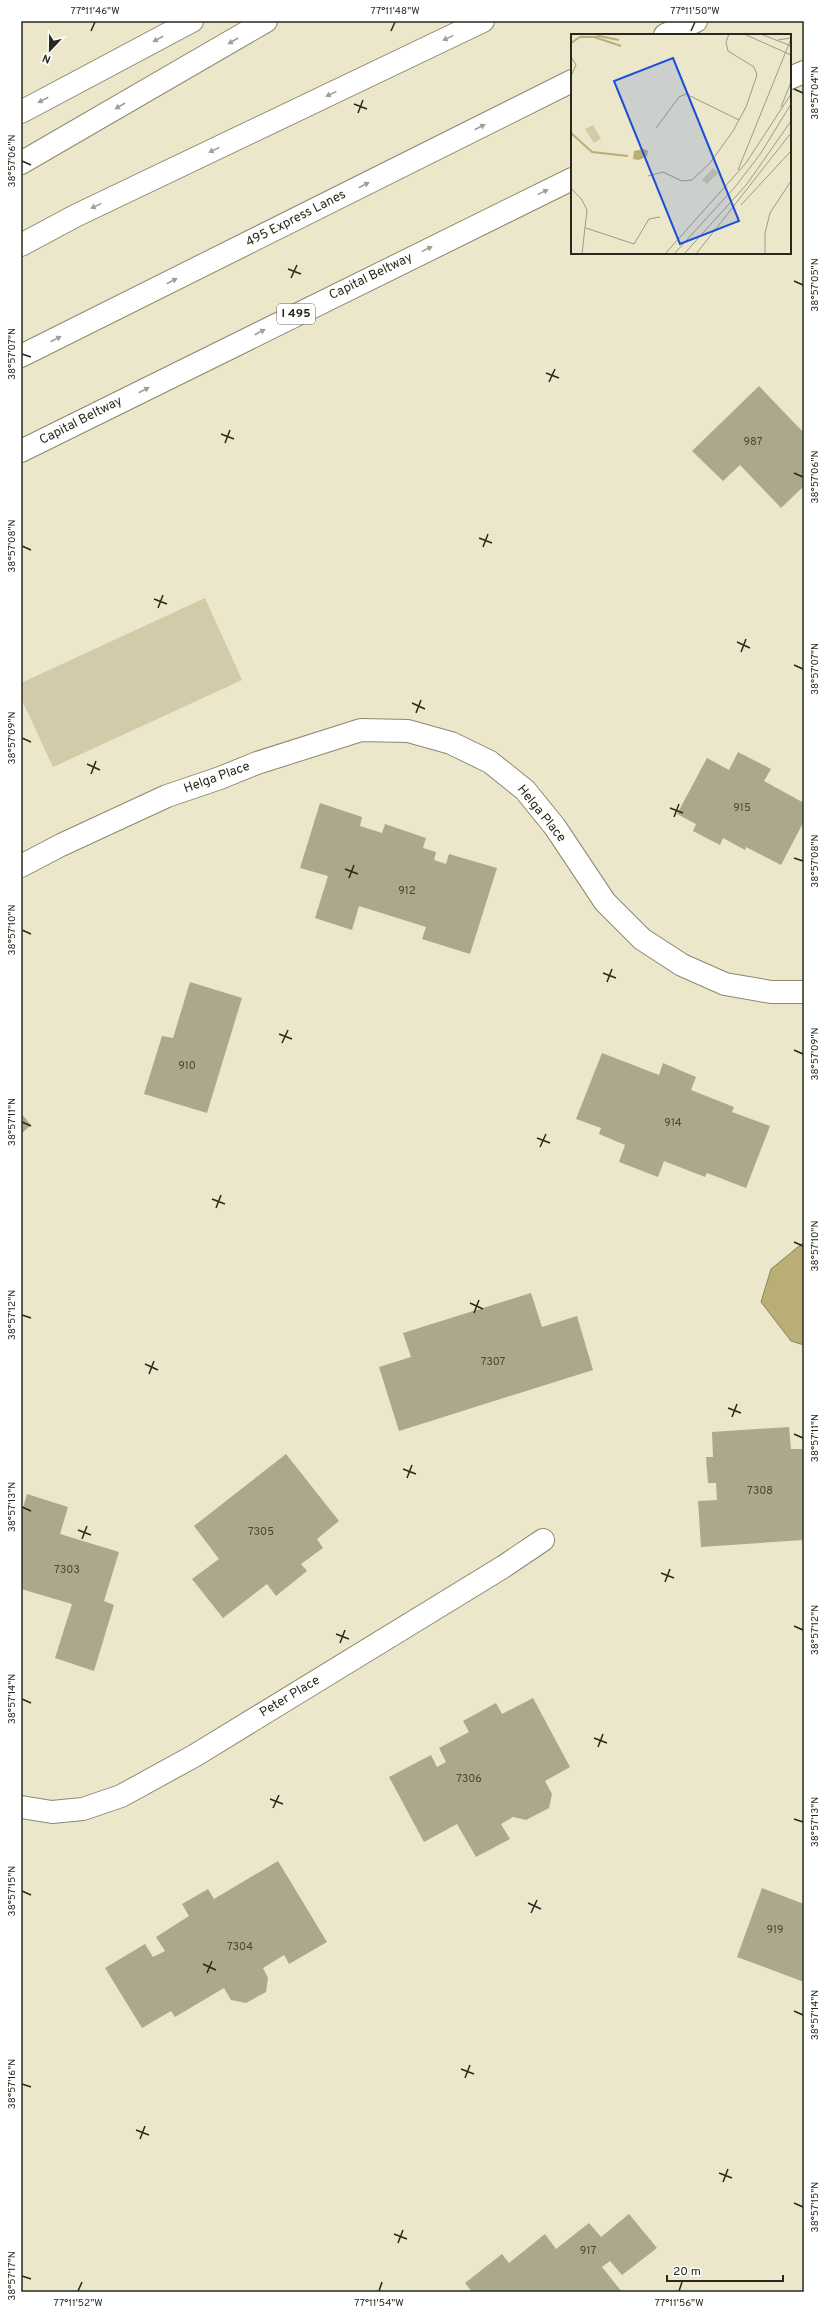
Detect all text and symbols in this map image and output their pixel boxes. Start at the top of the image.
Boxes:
text: 77°11'46"W [70,5,120,18]
text: 77°11'48"W [370,5,420,18]
text: 77°11'50"W [670,5,720,18]
north arrow [30,30,70,70]
inset map [571,34,791,254]
one-way arrow [443,35,454,41]
one-way arrow [152,36,164,43]
one-way arrow [227,37,239,44]
text: N [40,50,53,66]
text: 38°57'04"N [809,66,822,120]
one-way arrow [325,91,337,97]
one-way arrow [37,97,49,103]
one-way arrow [114,102,126,109]
one-way arrow [474,124,486,130]
text: 38°57'06"N [6,134,19,188]
one-way arrow [208,147,219,153]
one-way arrow [358,182,369,188]
street label: 495 Express Lanes [243,187,349,251]
one-way arrow [538,189,549,195]
one-way arrow [91,203,102,209]
one-way arrow [421,246,432,253]
street label: Capital Beltway [327,250,415,304]
text: 38°57'05"N [809,258,822,312]
one-way arrow [166,278,178,284]
road number: I 495 [277,304,315,324]
text: 38°57'07"N [6,328,19,380]
one-way arrow [254,329,266,335]
one-way arrow [50,336,62,342]
one-way arrow [138,387,149,393]
street label: Capital Beltway [37,393,125,449]
house number: 987 [744,435,763,449]
text: 38°57'06"N [809,450,822,504]
text: 38°57'08"N [6,519,19,573]
text: 38°57'07"N [809,643,822,695]
text: 38°57'09"N [6,711,19,765]
street label: Helga Place [182,759,252,797]
street label: Helga Place [513,782,569,846]
house number: 915 [733,801,751,815]
text: 38°57'08"N [809,834,822,888]
house number: 912 [398,884,416,898]
text: 38°57'10"N [6,905,19,955]
text: 38°57'09"N [809,1027,822,1081]
house number: 910 [178,1059,196,1073]
text: 38°57'11"N [6,1098,19,1146]
house number: 914 [664,1116,682,1130]
text: 38°57'10"N [809,1221,822,1271]
text: 38°57'12"N [6,1290,19,1340]
house number: 7307 [481,1355,506,1369]
text: 38°57'11"N [809,1414,822,1462]
text: 38°57'13"N [6,1482,19,1532]
house number: 7308 [747,1484,773,1498]
house number: 7305 [248,1525,274,1539]
house number: 7303 [54,1563,80,1577]
text: 38°57'12"N [809,1605,822,1655]
street label: Peter Place [257,1673,323,1721]
text: 38°57'14"N [6,1674,19,1724]
house number: 7306 [456,1772,482,1786]
text: 38°57'13"N [809,1797,822,1847]
text: 38°57'15"N [6,1866,19,1916]
house number: 919 [766,1923,784,1937]
house number: 7304 [227,1940,253,1954]
text: 38°57'14"N [809,1990,822,2040]
text: 38°57'16"N [6,2059,19,2109]
text: 38°57'15"N [809,2182,822,2232]
house number: 917 [580,2244,596,2258]
text: 38°57'17"N [6,2251,19,2301]
scale bar [667,2257,783,2283]
text: 20 m [673,2264,701,2280]
text: 77°11'52"W [53,2297,103,2310]
text: 77°11'54"W [354,2297,404,2310]
text: 77°11'56"W [654,2297,704,2310]

